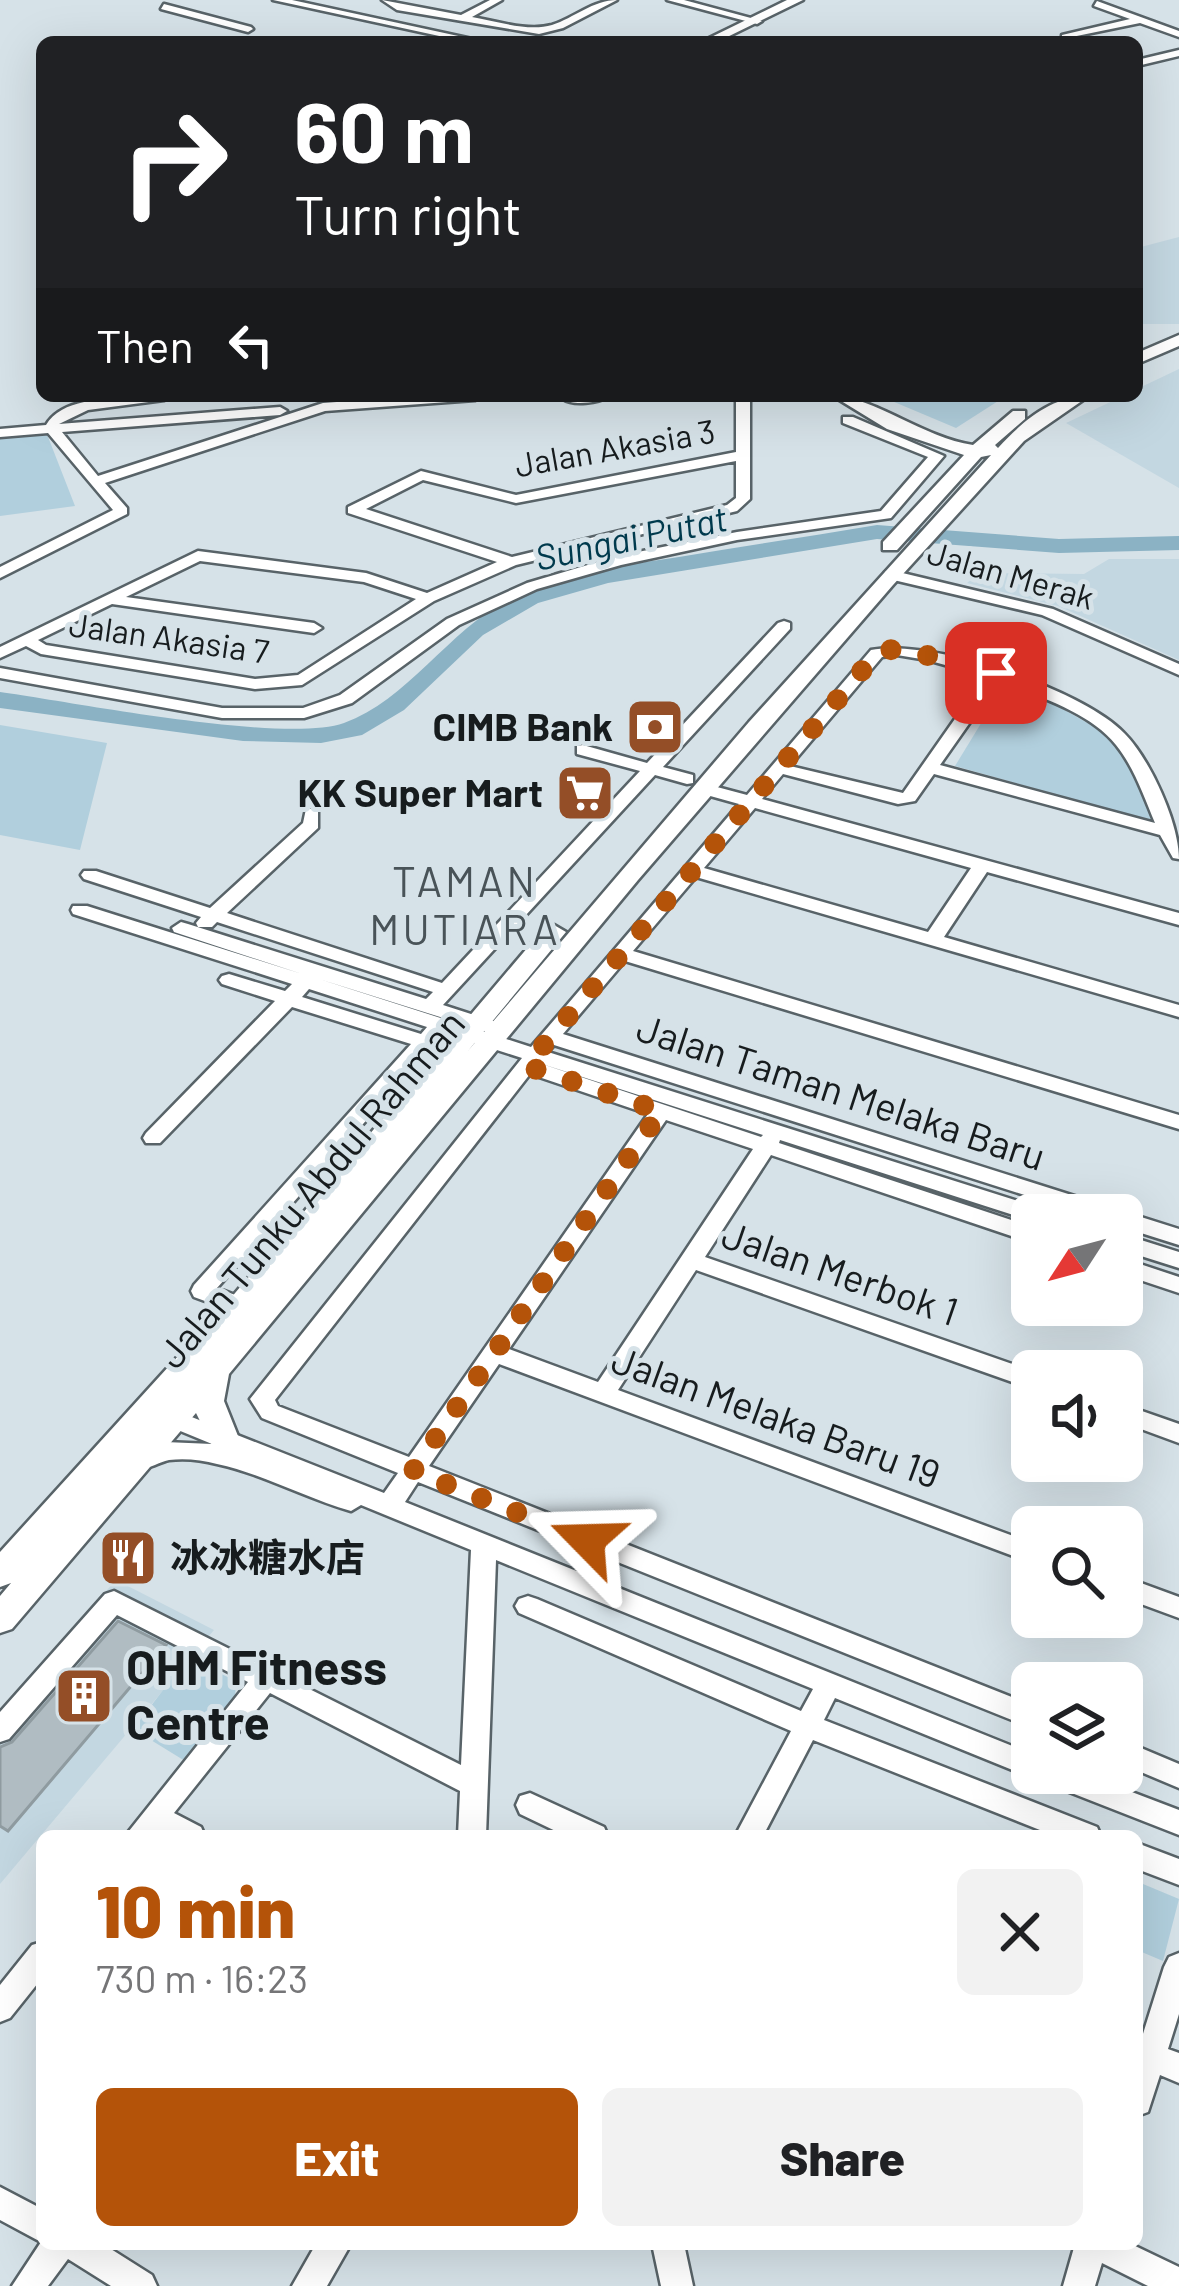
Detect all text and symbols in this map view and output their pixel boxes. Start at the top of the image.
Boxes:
text: 60 m [294,79,474,180]
icon: right [96,84,252,240]
text: Turn right [294,181,522,246]
icon: left [218,312,284,378]
text: Then [96,318,194,372]
street label: Jalan Akasia 3 [512,410,718,484]
water label: Sungai Putat [531,495,731,578]
street label: Jalan Merak [923,531,1099,617]
street label: Jalan Akasia 7 [67,603,272,671]
pin [945,622,1047,724]
icon: arrive [963,640,1029,706]
bank icon: CIMB Bank [624,696,686,758]
place label: CIMB Bank [432,702,613,749]
supermarket icon: KK Super Mart [554,762,616,824]
place label: KK Super Mart [297,768,543,815]
district label: TAMAN MUTIARA [369,855,561,953]
street label: Jalan Tunku Abdul Rahman [146,1000,473,1376]
street label: Jalan Taman Melaka Baru [631,1002,1052,1179]
north arrow [1011,1194,1143,1326]
map controls [1011,1194,1143,1794]
street label: Jalan Merbok 1 [716,1209,965,1334]
street label: Jalan Melaka Baru 19 [606,1334,947,1497]
button: sound [1011,1350,1143,1482]
position arrow [524,1477,650,1603]
button: search [1011,1506,1143,1638]
restaurant icon: 冰冰糖水店 [97,1527,159,1589]
place label: 冰冰糖水店 [170,1533,365,1580]
place label: OHM Fitness Centre [126,1637,387,1750]
button: layers [1011,1662,1143,1794]
building icon: OHM Fitness Centre [53,1665,115,1727]
text: 10 min [96,1866,295,1952]
button: close [957,1869,1083,1995]
text: 730 m · 16:23 [96,1954,308,2001]
button: Exit [96,2088,578,2226]
button: Share [602,2088,1083,2226]

